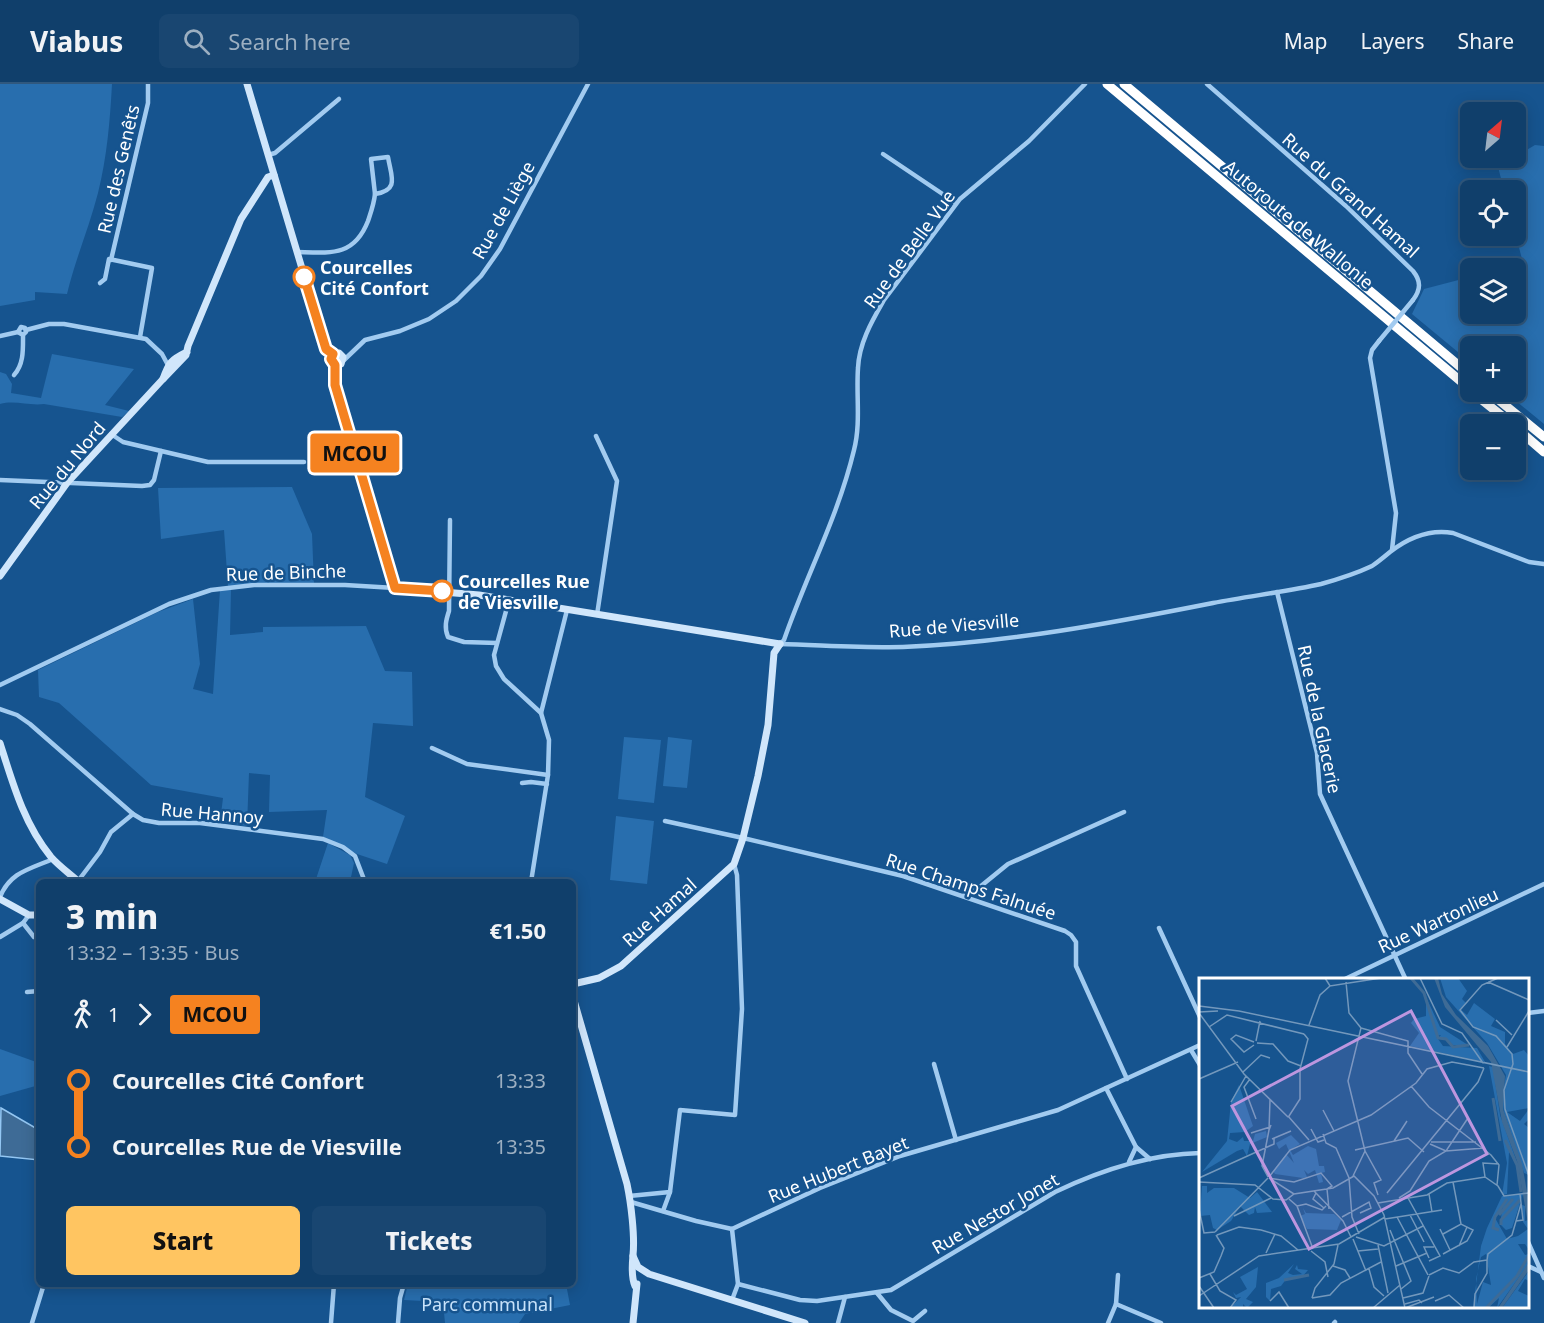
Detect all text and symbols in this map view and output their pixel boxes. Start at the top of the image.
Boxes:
search box [159,14,579,68]
text: Viabus [30,22,123,60]
icon: search [180,25,213,58]
text: Search here [228,26,351,56]
text: Map [1284,27,1328,55]
text: Layers [1361,27,1425,55]
text: Share [1458,27,1514,55]
street label: Rue des Genêts [92,102,144,236]
north arrow [1460,102,1526,168]
map controls [1460,102,1526,480]
street label: Rue du Grand Hamal [1278,127,1424,263]
street label: Autoroute de Wallonie [1219,154,1379,294]
street label: Rue de Liège [466,157,540,263]
button: locate [1460,180,1526,246]
street label: Rue de Belle Vue [858,185,960,313]
place label: Courcelles Cité Confort [320,255,429,300]
button: layers [1460,258,1526,324]
marker: Courcelles Cité Confort [293,266,315,288]
button: + [1460,336,1526,402]
button: − [1460,414,1526,480]
street label: Rue du Nord [23,416,111,514]
line badge: MCOU [313,434,397,472]
text: MCOU [322,439,388,467]
street label: Rue de Binche [225,558,347,586]
place label: Courcelles Rue de Viesville [458,569,590,614]
marker: Courcelles Rue de Viesville [431,580,453,602]
street label: Rue de Viesville [888,607,1020,643]
street label: Rue de la Glacerie [1293,642,1347,796]
street label: Rue Hannoy [160,797,265,829]
street label: Rue Champs Falnuée [883,847,1059,925]
street label: Rue Hamal [617,872,701,952]
street label: Rue Wartonlieu [1374,882,1502,958]
text: 3 min [66,894,158,939]
text: €1.50 [489,915,546,945]
text: 13:32 – 13:35 · Bus [66,939,239,966]
inset map [1199,978,1529,1308]
icon: walk [66,998,99,1031]
icon: forward [128,998,161,1031]
text: MCOU [182,1000,248,1028]
text: 1 [108,1001,119,1028]
text: Courcelles Cité Confort [112,1065,364,1095]
text: 13:33 [495,1067,546,1094]
street label: Rue Hubert Bayet [764,1130,912,1208]
text: Courcelles Rue de Viesville [112,1131,402,1161]
text: 13:35 [495,1133,546,1160]
street label: Rue Nestor Jonet [927,1167,1063,1259]
button: Start [66,1206,300,1275]
button: Tickets [312,1206,546,1275]
park label: Parc communal [421,1292,553,1316]

